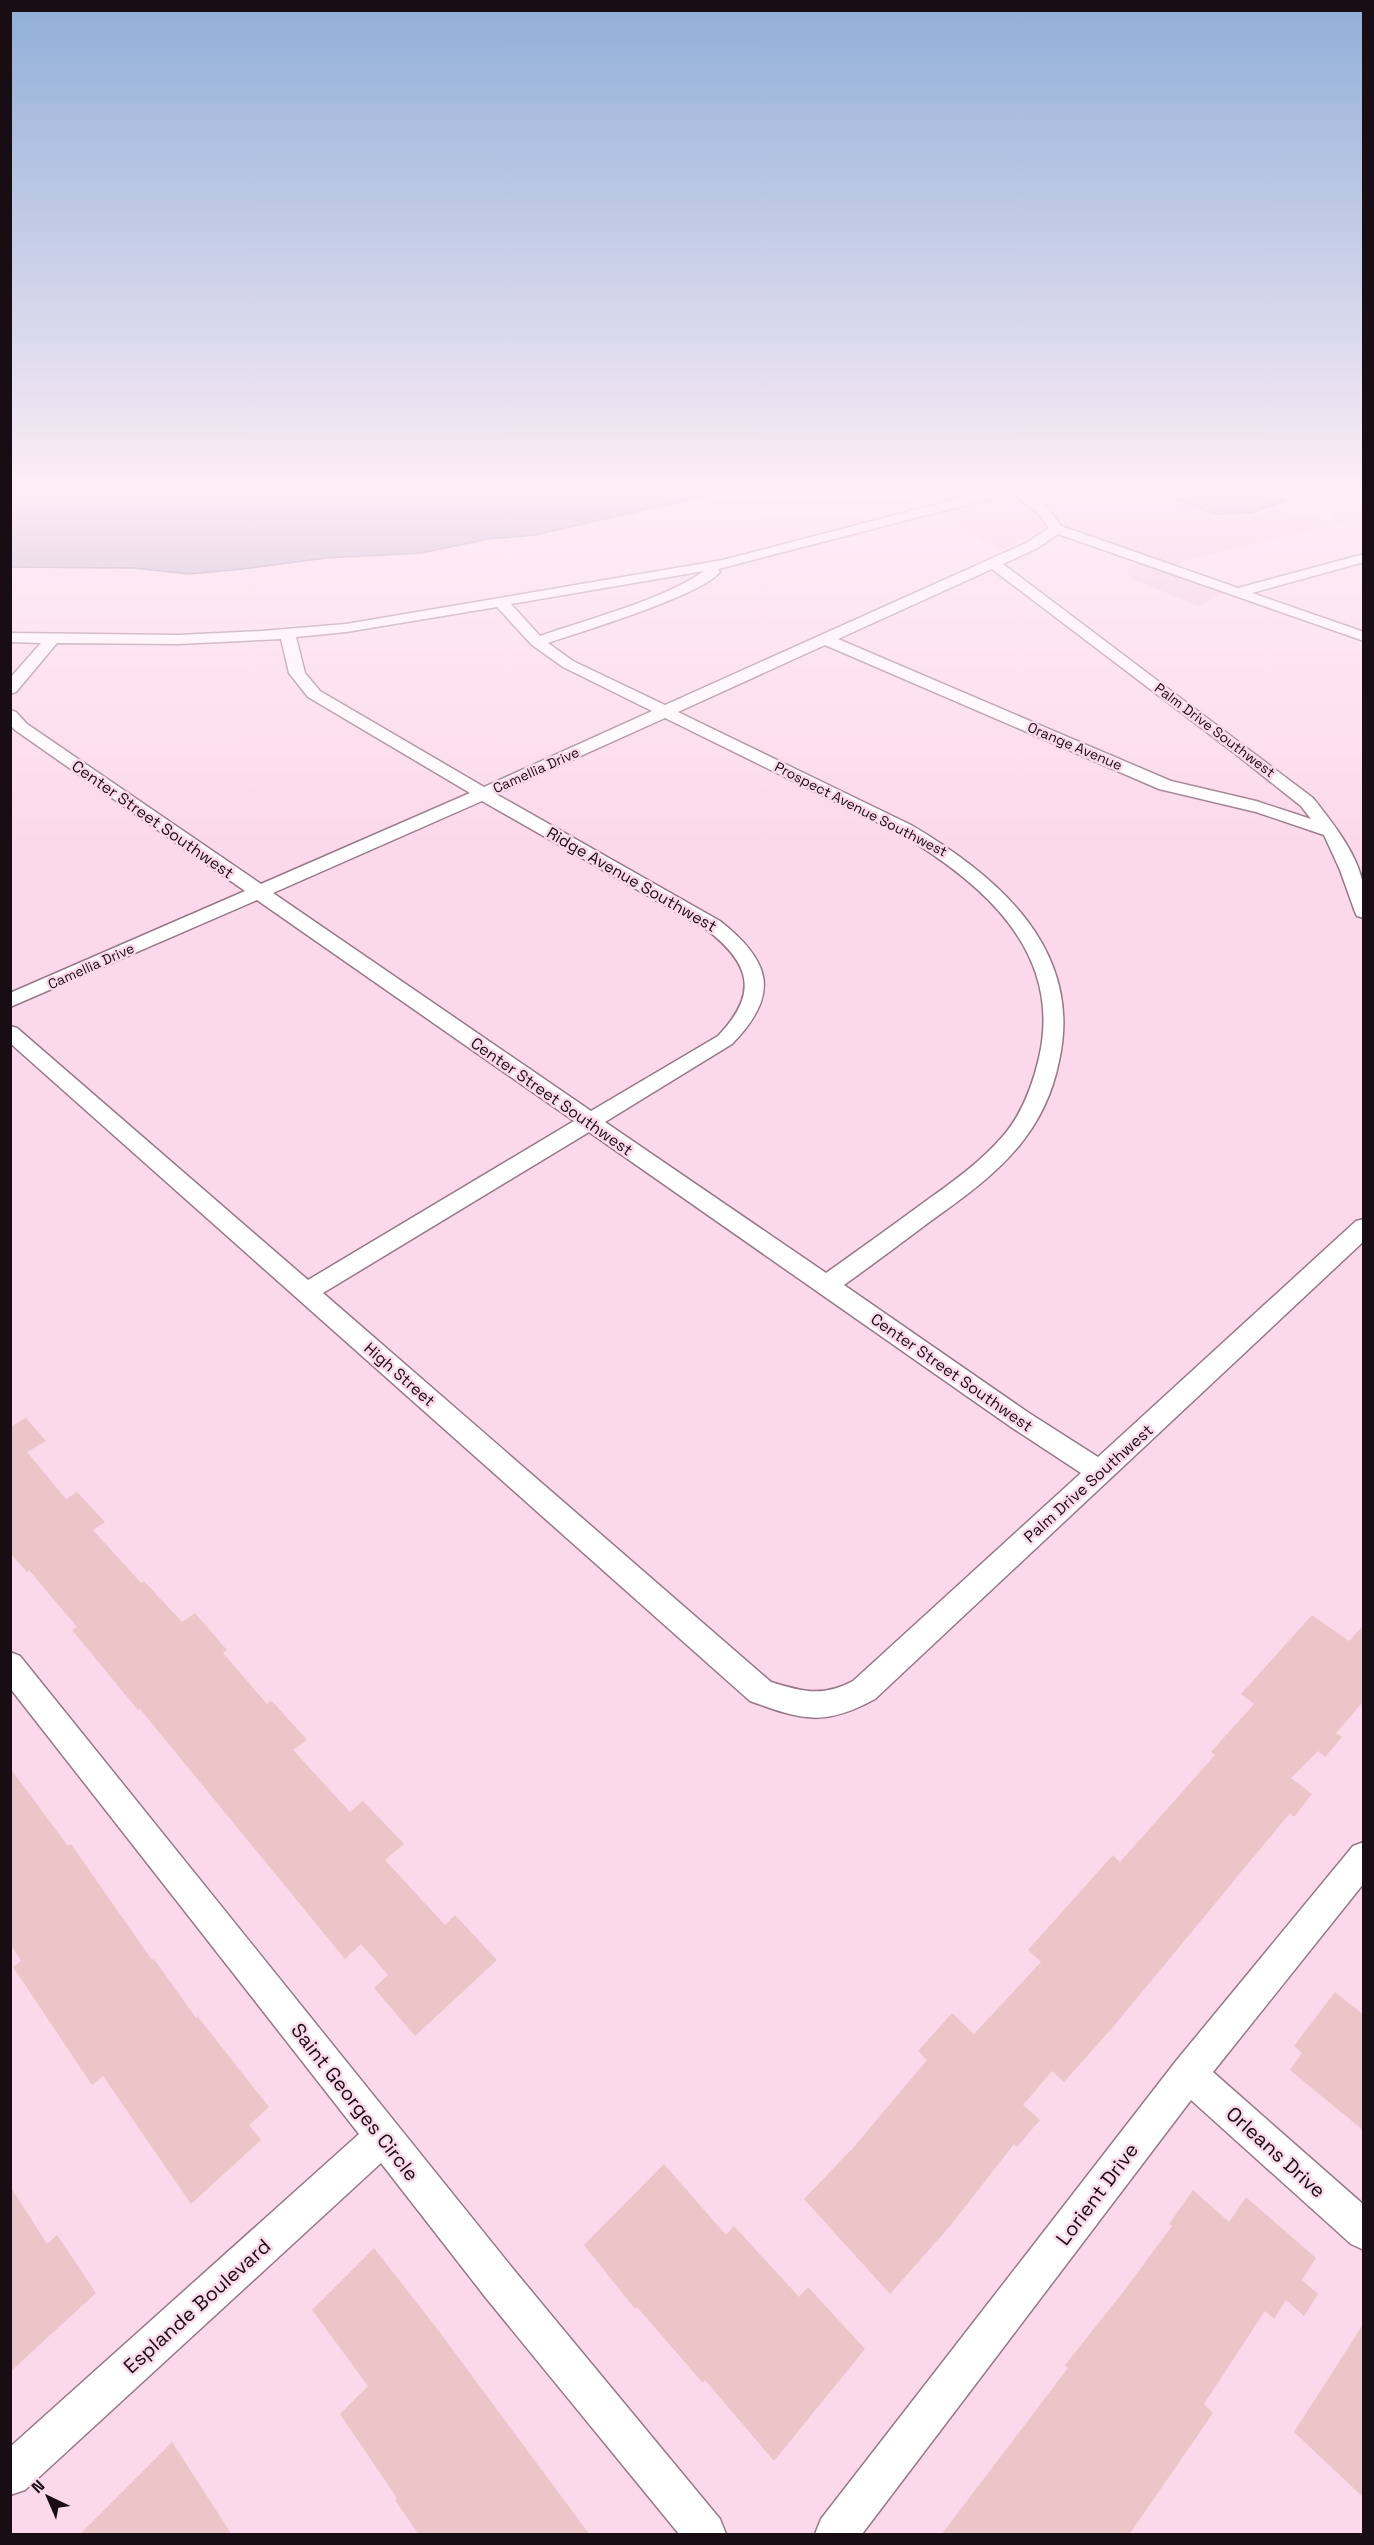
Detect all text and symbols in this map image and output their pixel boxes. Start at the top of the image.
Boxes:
street label: Palm Drive Southwest [1151,679,1279,781]
street label: Orange Avenue [1025,718,1125,774]
street label: Camellia Drive [490,743,582,797]
street label: Center Street Southwest [68,755,238,883]
street label: Prospect Avenue Southwest [772,758,950,860]
street label: Ridge Avenue Southwest [543,822,721,937]
street label: Camellia Drive [45,939,137,993]
street label: Center Street Southwest [467,1032,637,1160]
street label: Center Street Southwest [867,1308,1037,1436]
street label: High Street [360,1338,440,1411]
street label: Palm Drive Southwest [1019,1420,1157,1547]
street label: Saint Georges Circle [285,2018,425,2186]
street label: Orleans Drive [1221,2101,1331,2203]
street label: Lorient Drive [1050,2138,1144,2250]
street label: Esplande Boulevard [118,2233,276,2379]
north arrow [18,2467,78,2527]
text: N [27,2475,49,2498]

